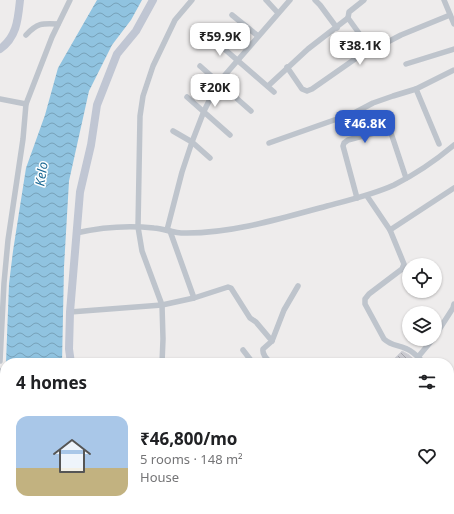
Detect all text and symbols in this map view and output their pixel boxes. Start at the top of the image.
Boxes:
pin: ₹59.9K [187,23,253,57]
text: ₹59.9K [199,27,241,45]
pin: ₹38.1K [327,32,393,66]
text: ₹38.1K [339,36,381,54]
pin: ₹20K [191,74,239,108]
text: ₹20K [200,78,230,96]
pin: ₹46.8K [332,110,398,144]
text: ₹46.8K [344,114,386,132]
water label: Kelo [30,161,52,187]
map controls [402,258,442,346]
button: locate [402,258,442,298]
button: layers [402,306,442,346]
text: 4 homes [16,371,87,394]
icon: filters [416,371,438,393]
text: ₹46,800/mo [140,427,237,450]
icon: home [48,432,96,480]
icon: heart [416,445,438,467]
text: 5 rooms · 148 m² [140,450,243,468]
text: House [140,468,179,486]

